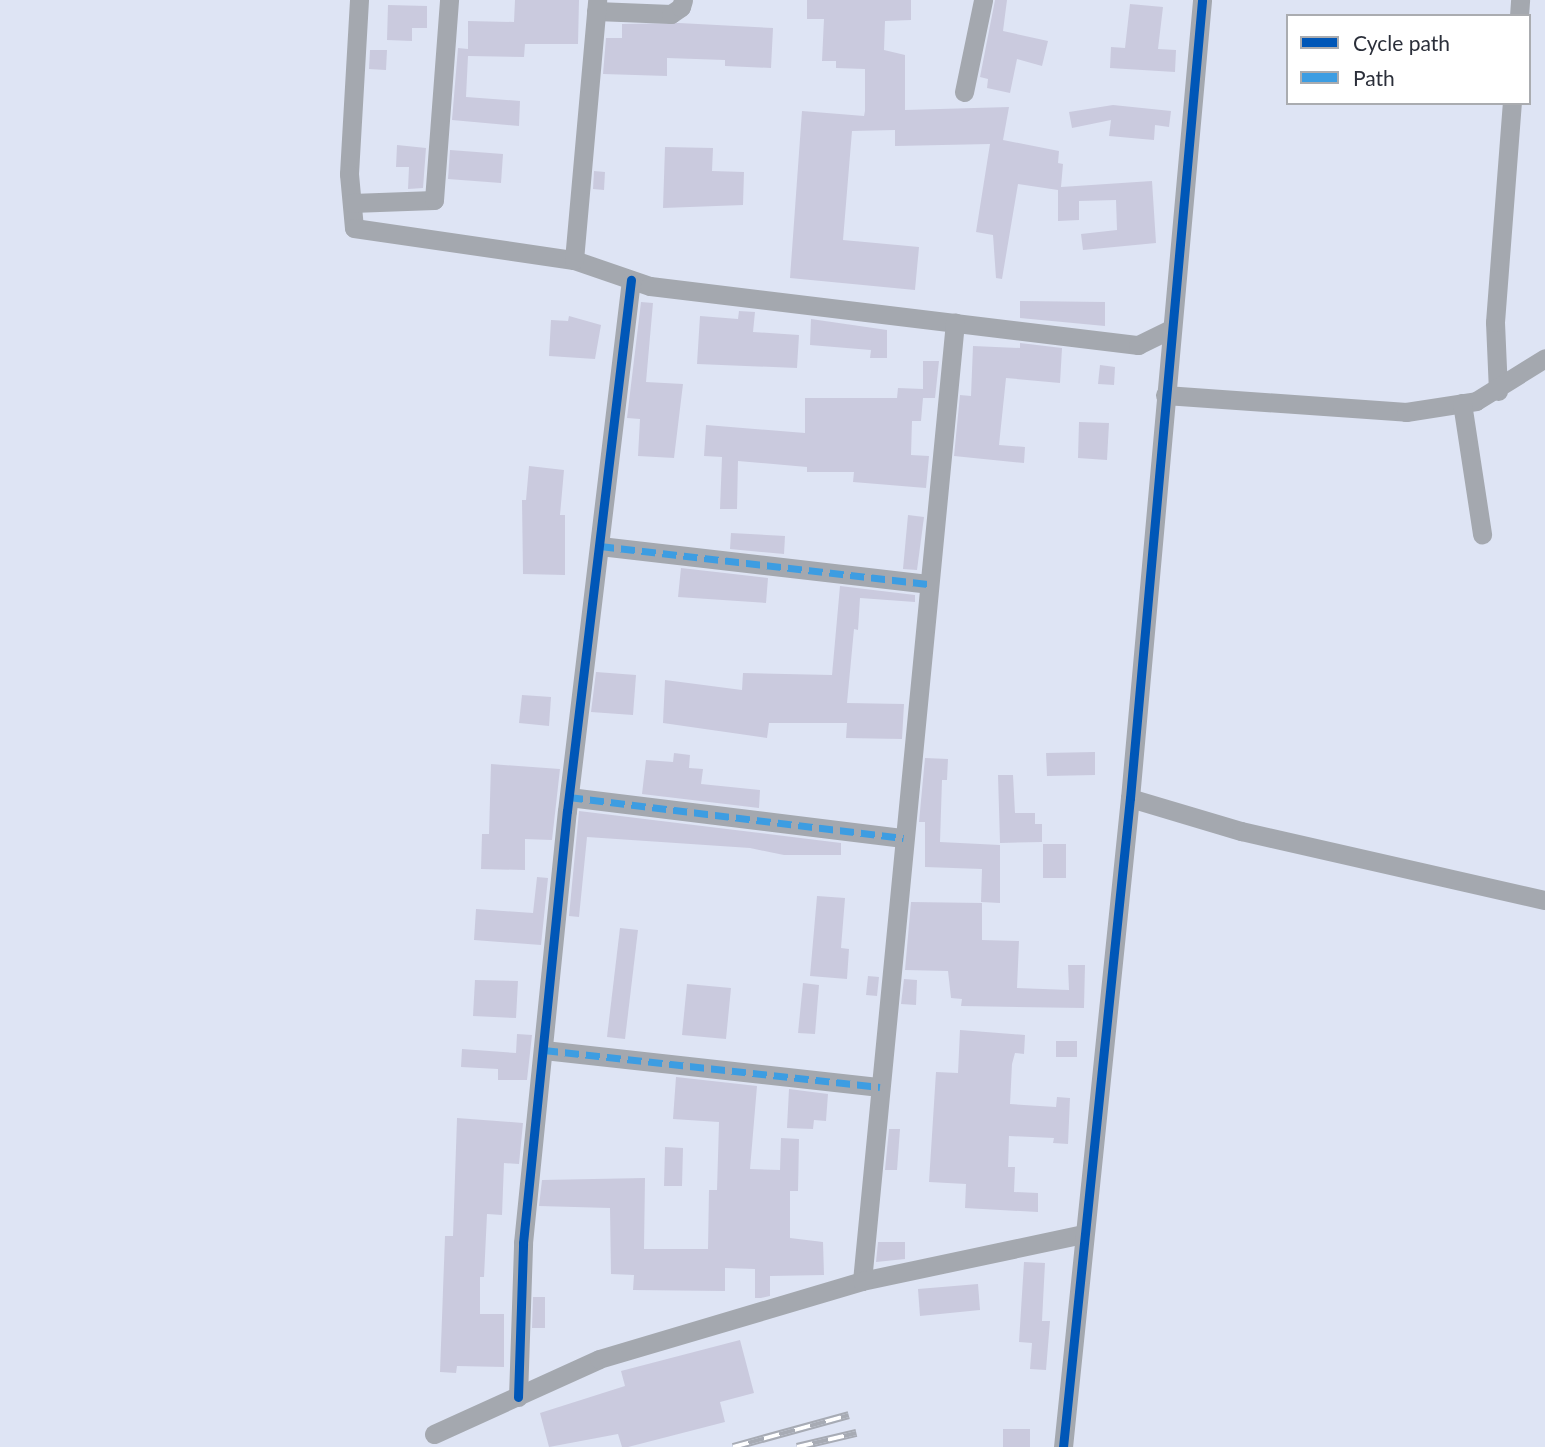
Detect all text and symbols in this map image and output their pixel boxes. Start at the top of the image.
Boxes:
legend [1286,14,1531,105]
text: Cycle path [1353,30,1450,55]
text: Path [1353,65,1395,90]

